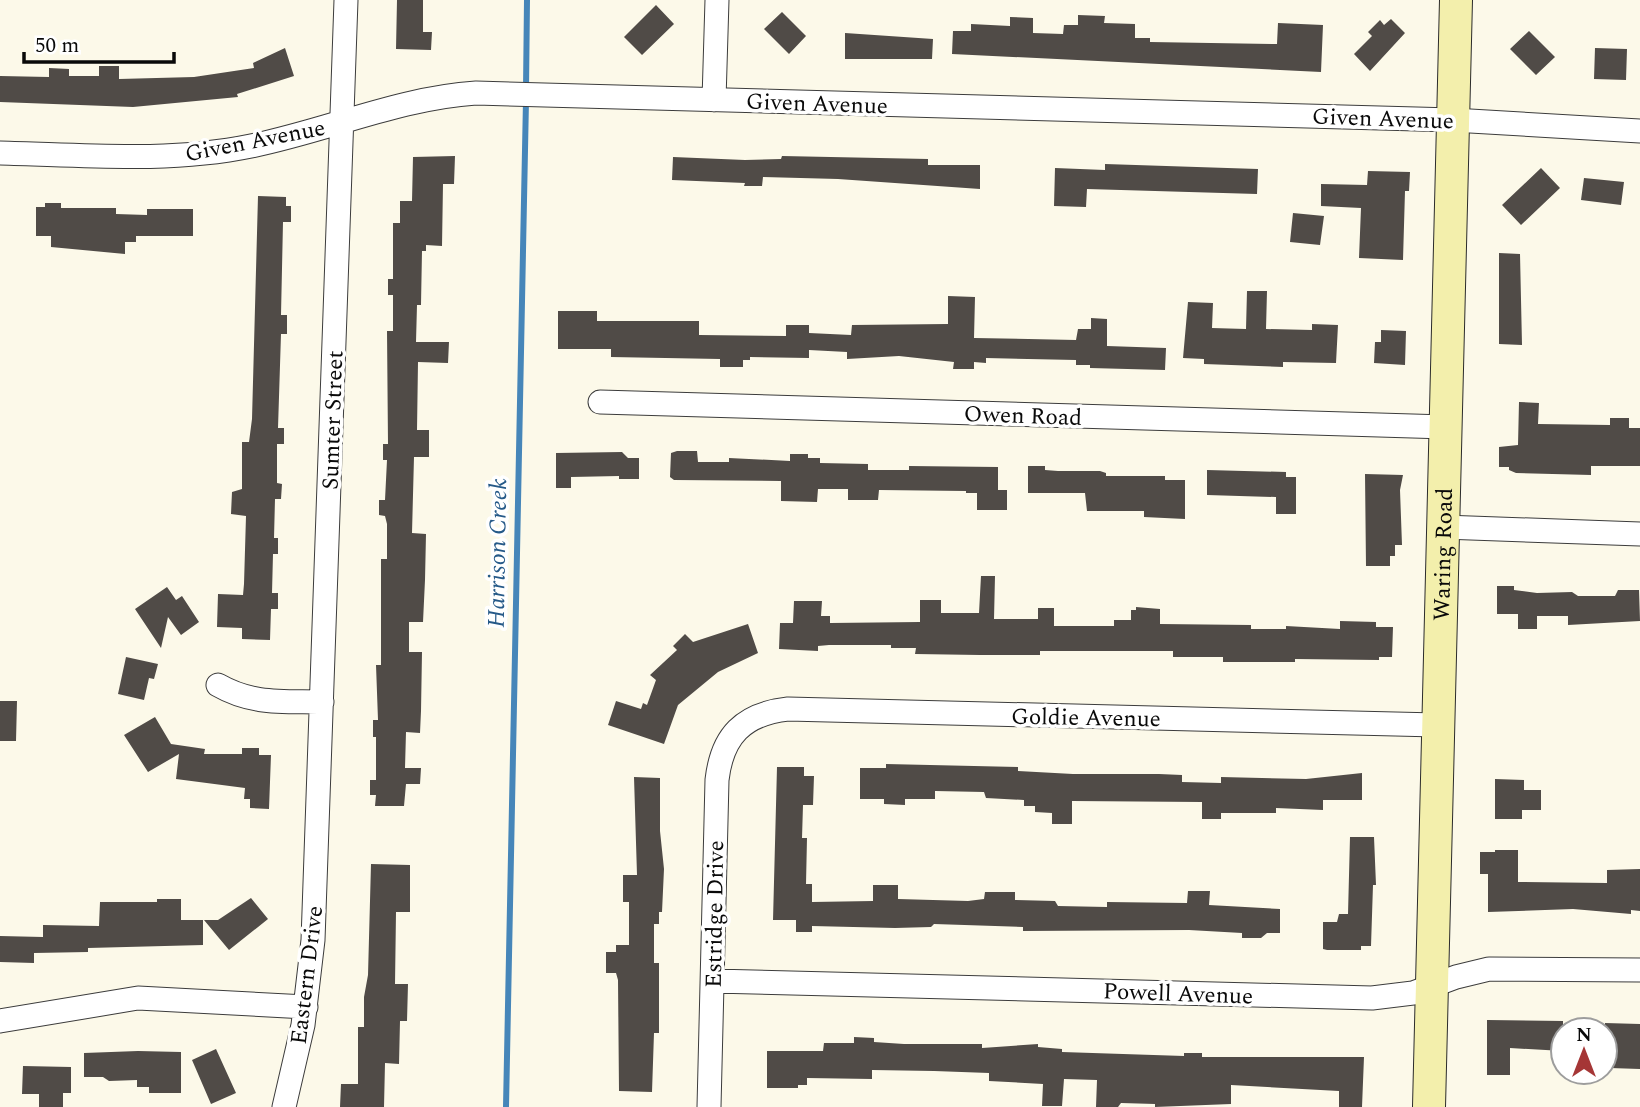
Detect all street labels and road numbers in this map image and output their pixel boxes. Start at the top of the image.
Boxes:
street label: Given Avenue [745,85,889,124]
street label: Given Avenue [1311,100,1455,139]
street label: Given Avenue [182,111,328,172]
street label: Sumter Street [314,350,353,490]
street label: Owen Road [963,397,1083,436]
street label: Waring Road [1425,487,1463,621]
street label: Goldie Avenue [1011,700,1161,737]
street label: Estridge Drive [697,840,734,988]
street label: Eastern Drive [282,904,333,1047]
street label: Powell Avenue [1102,974,1254,1015]

